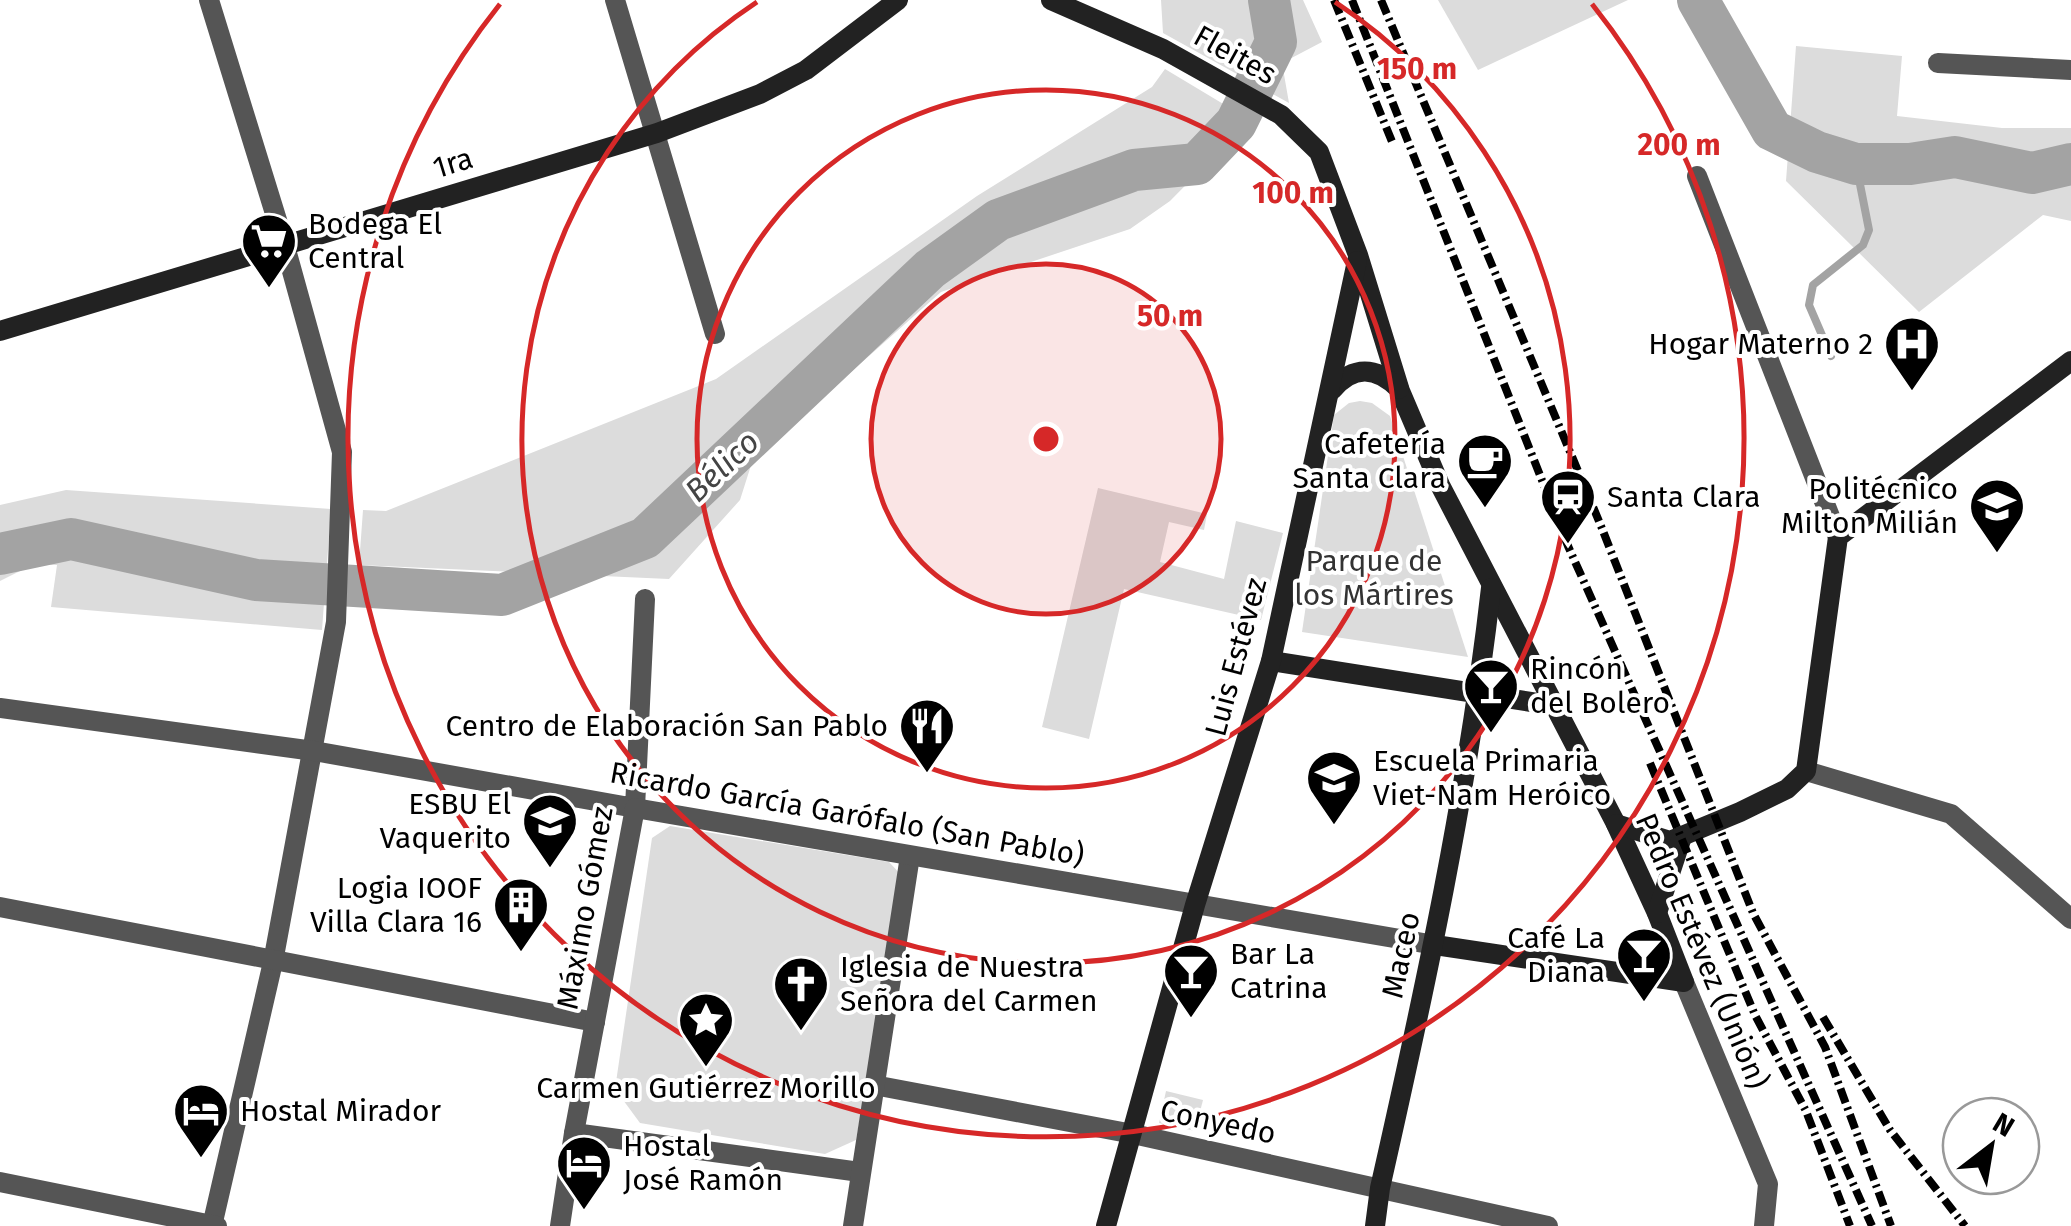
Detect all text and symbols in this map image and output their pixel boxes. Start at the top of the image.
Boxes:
street label: Fleites [1188,18,1282,92]
text: 150 m [1377,51,1457,87]
text: 200 m [1637,127,1721,163]
street label: 1ra [429,140,477,186]
text: 100 m [1252,175,1334,211]
place label: Bodega El Central [308,206,442,276]
supermarket icon: Bodega El Central [239,211,299,290]
text: 50 m [1137,298,1203,334]
hospital icon: Hogar Materno 2 [1882,314,1942,393]
place label: Hogar Materno 2 [1648,326,1873,362]
centre of rings [1028,421,1064,457]
water label: Bélico [677,422,767,510]
place label: Cafetería Santa Clara [1293,426,1446,496]
cafe icon: Cafetería Santa Clara [1455,431,1515,510]
station icon: Santa Clara [1538,467,1598,546]
place label: Politécnico Milton Milián [1781,471,1958,541]
school or university icon: Politécnico Milton Milián [1967,476,2027,555]
place label: Santa Clara [1607,479,1760,515]
park label: Parque de los Mártires [1294,543,1454,613]
street label: Luis Estévez [1198,574,1274,740]
place label: Rincón del Bolero [1530,651,1670,721]
bar icon: Rincón del Bolero [1461,656,1521,735]
restaurant icon: Centro de Elaboración San Pablo [897,696,957,775]
place label: Centro de Elaboración San Pablo [446,708,888,744]
place label: Escuela Primaria Viet-Nam Heróico [1373,743,1611,813]
school or university icon: Escuela Primaria Viet-Nam Heróico [1304,748,1364,827]
street label: Ricardo García Garófalo (San Pablo) [607,755,1087,873]
place label: ESBU El Vaquerito [380,786,511,856]
school or university icon: ESBU El Vaquerito [520,791,580,870]
street label: Máximo Gómez [549,804,621,1012]
street label: Pedro Estévez (Unión) [1628,808,1776,1094]
place label: Logia IOOF Villa Clara 16 [310,870,482,940]
building icon: Logia IOOF Villa Clara 16 [491,875,551,954]
street label: Maceo [1374,909,1428,1001]
place label: Café La Diana [1507,920,1605,990]
bar icon: Café La Diana [1614,925,1674,1004]
place label: Bar La Catrina [1230,936,1328,1006]
bar icon: Bar La Catrina [1161,941,1221,1020]
place label: Iglesia de Nuestra Señora del Carmen [840,949,1098,1019]
church icon: Iglesia de Nuestra Señora del Carmen [771,954,831,1033]
place icon: Carmen Gutiérrez Morillo [676,990,736,1069]
place label: Carmen Gutiérrez Morillo [536,1070,876,1106]
hotel icon: Hostal Mirador [171,1081,231,1160]
street label: Conyedo [1157,1092,1279,1152]
place label: Hostal Mirador [240,1093,441,1129]
north arrow [1941,1096,2041,1196]
text: N [1987,1106,2020,1144]
place label: Hostal José Ramón [623,1128,783,1198]
hotel icon: Hostal José Ramón [554,1133,614,1212]

